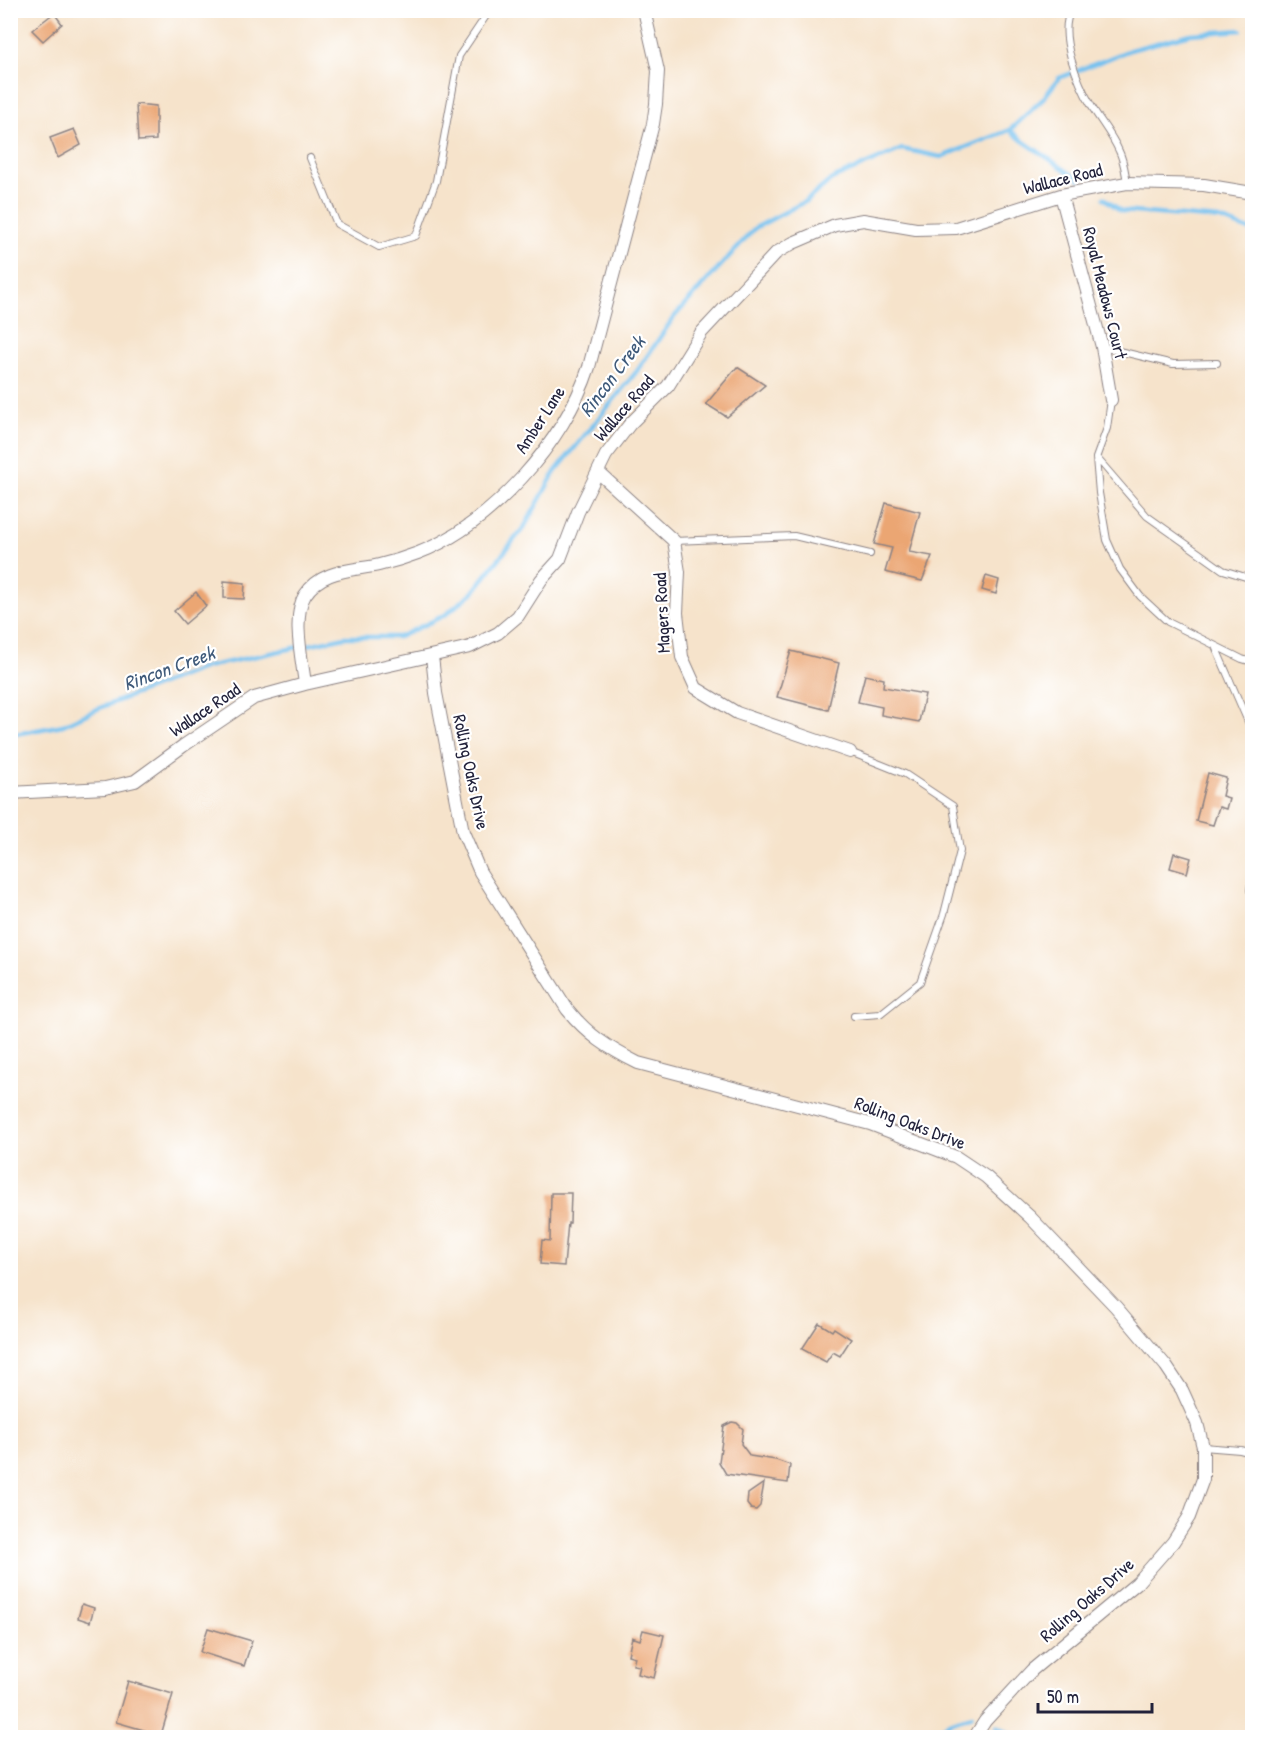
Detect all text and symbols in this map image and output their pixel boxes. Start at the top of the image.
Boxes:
street label: Wallace Road [1021,157,1105,200]
street label: Royal Meadows Court [1077,224,1134,362]
water label: Rincon Creek [572,328,652,422]
street label: Wallace Road [588,369,660,446]
street label: Amber Lane [508,381,571,458]
street label: Magers Road [647,572,676,654]
water label: Rincon Creek [120,638,220,696]
street label: Wallace Road [164,677,245,743]
street label: Rolling Oaks Drive [447,712,496,832]
street label: Rolling Oaks Drive [851,1090,969,1155]
street label: Rolling Oaks Drive [1034,1552,1139,1647]
scale bar [1038,1676,1152,1714]
text: 50 m [1047,1684,1079,1709]

